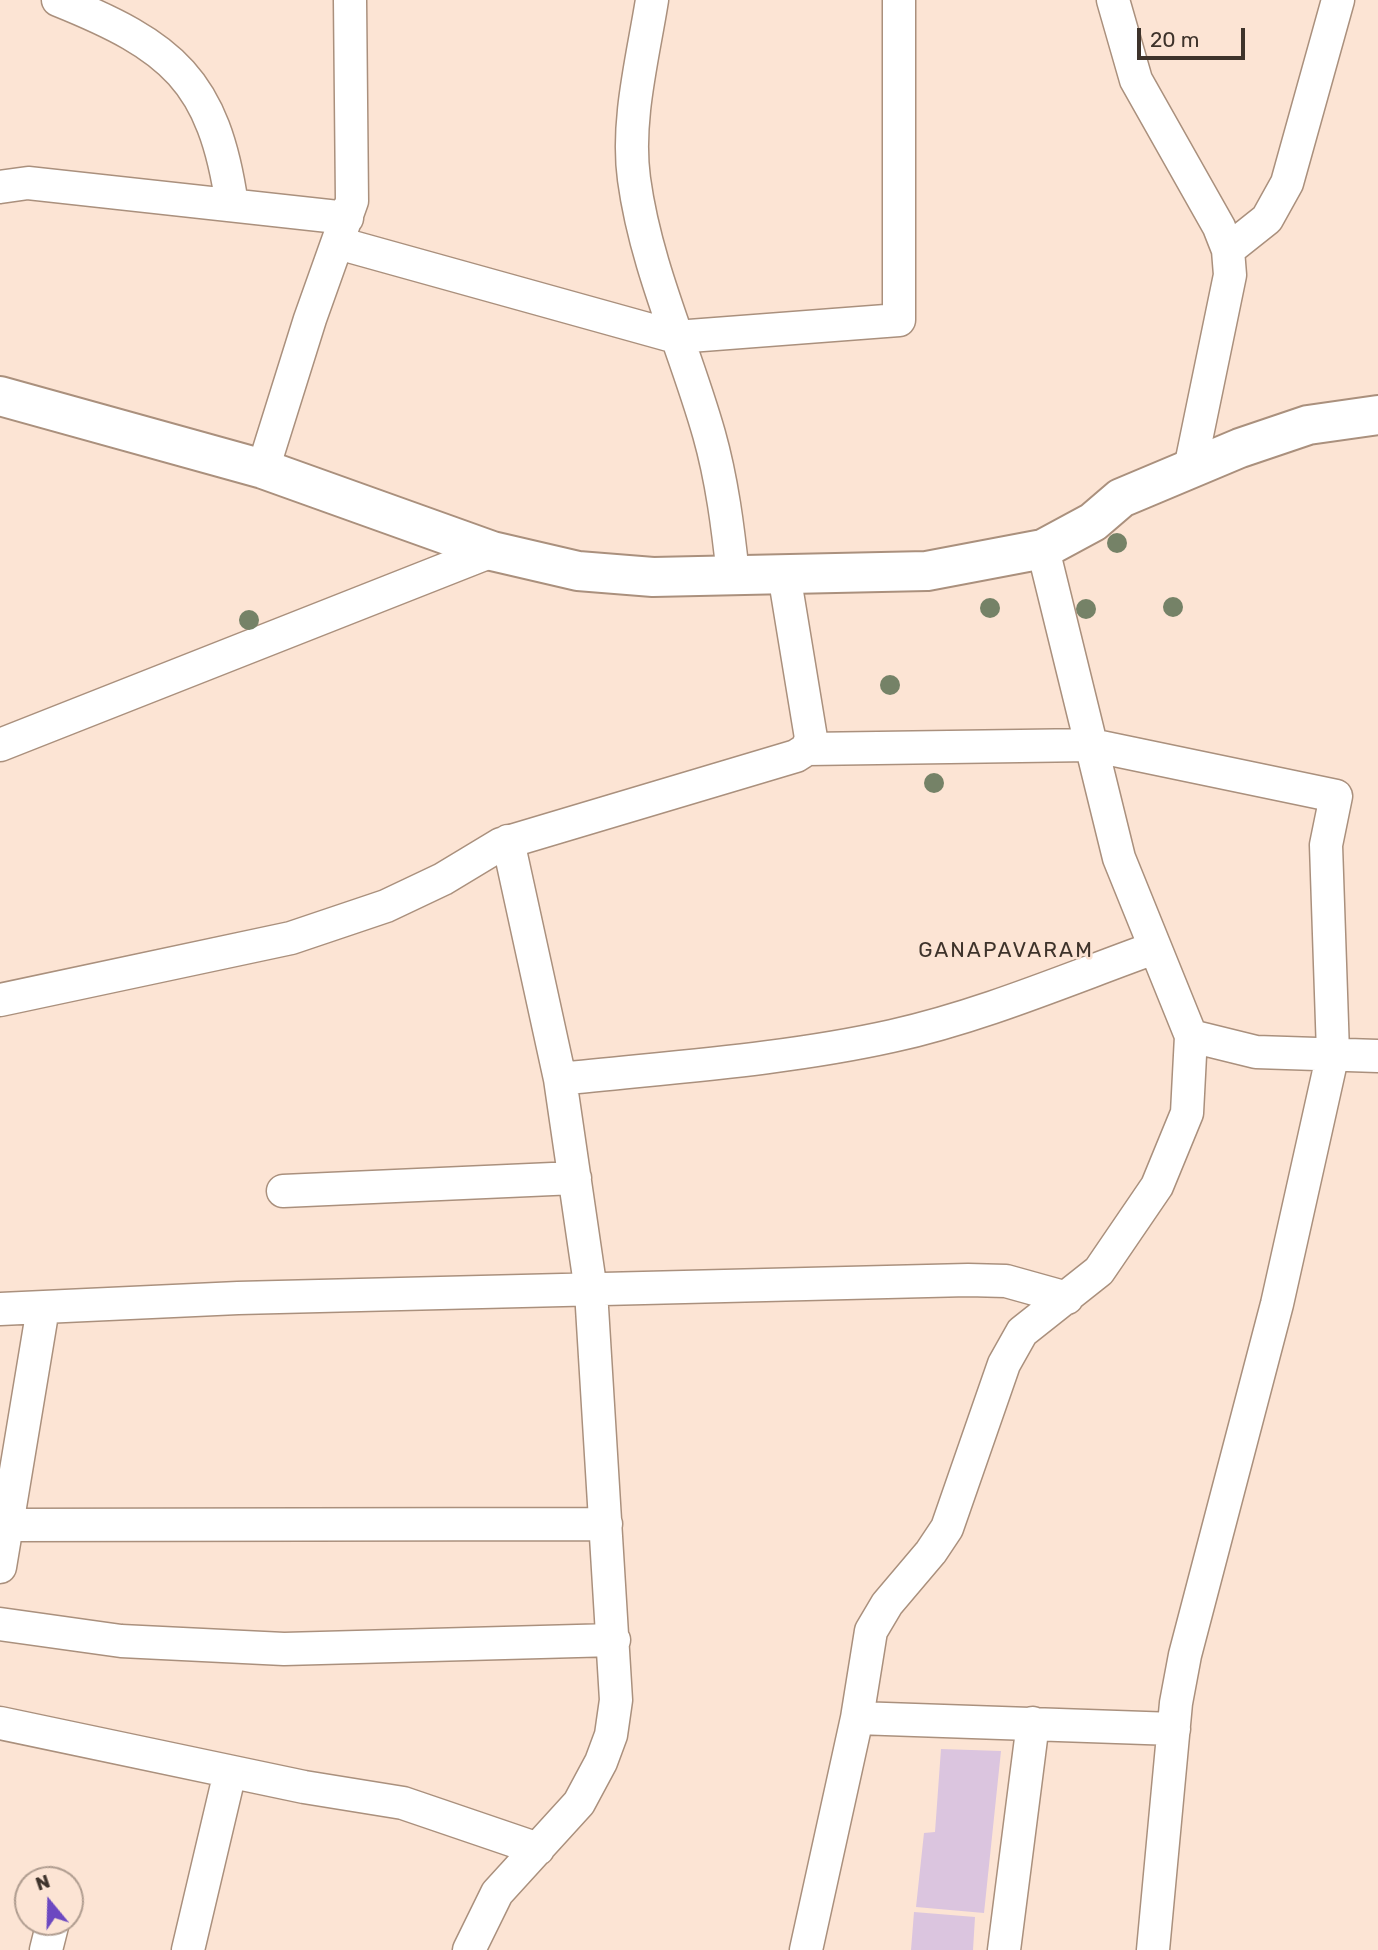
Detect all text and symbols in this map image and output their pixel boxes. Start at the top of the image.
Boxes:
scale bar [1140,14,1248,58]
text: 20 m [1150,27,1199,52]
district label: GANAPAVARAM [920,938,1092,964]
north arrow [14,1866,84,1936]
text: N [32,1869,53,1896]

